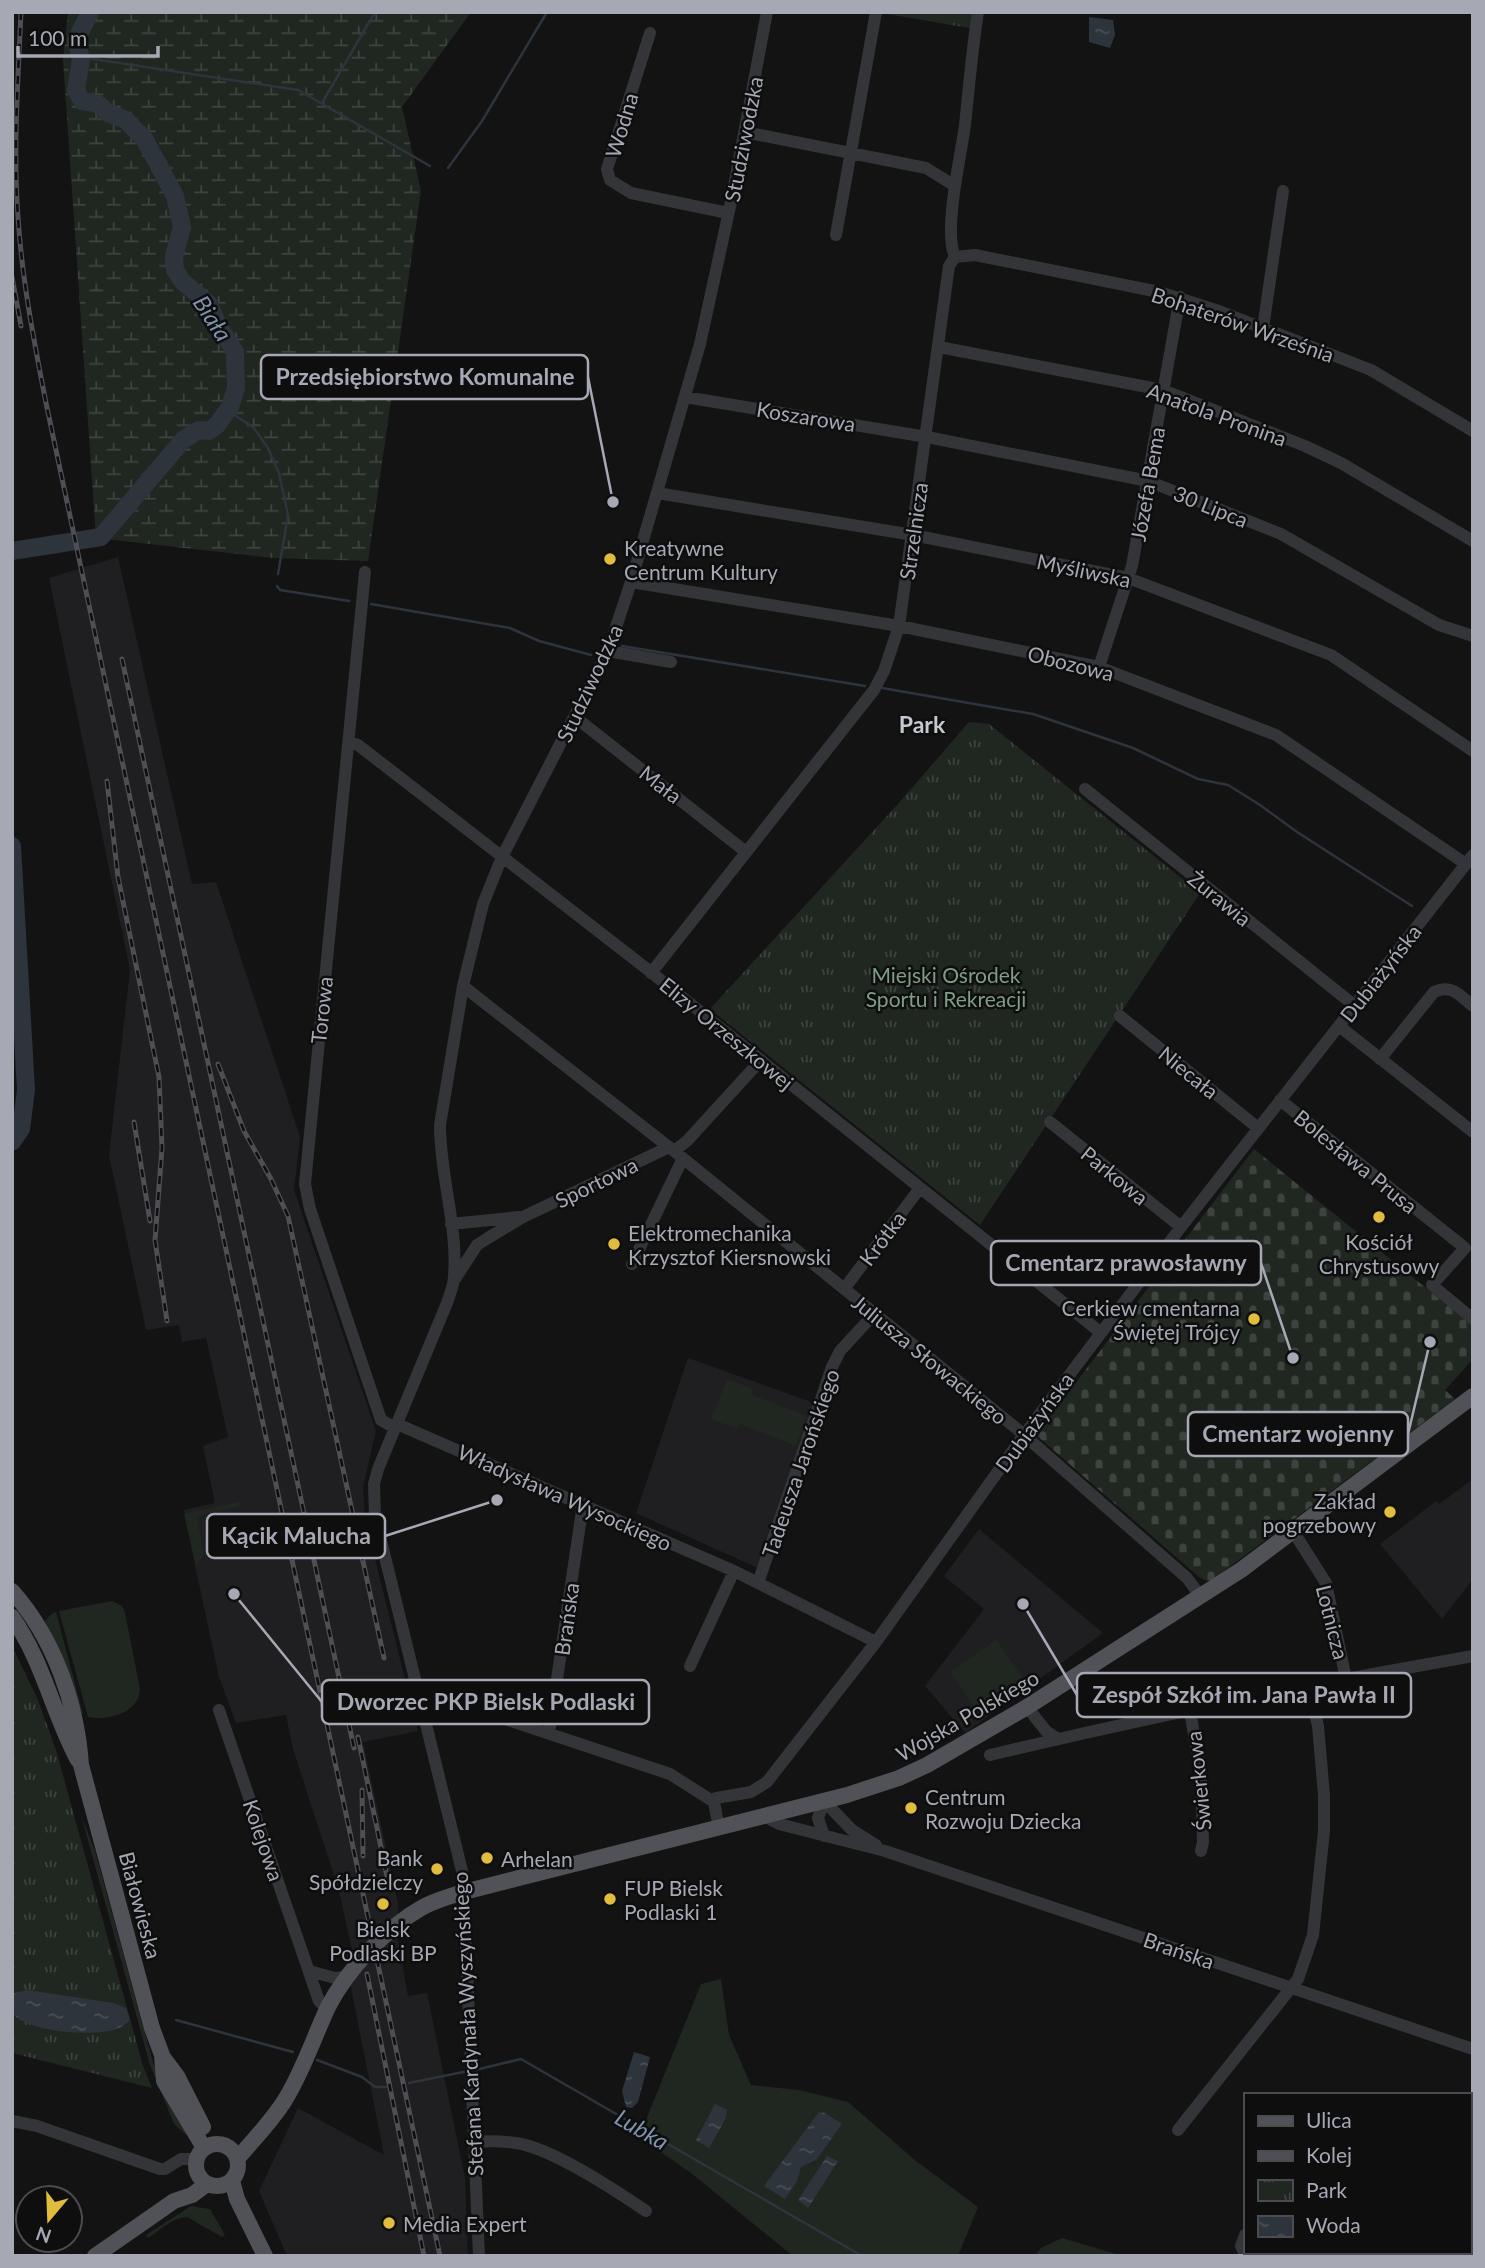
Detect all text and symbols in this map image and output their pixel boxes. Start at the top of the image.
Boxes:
scale bar [18,14,158,58]
text: 100 m [28,25,87,50]
street label: Studziwodzka [719,74,767,204]
street label: Wodna [599,90,643,160]
street label: Bohaterów Września [1149,281,1337,367]
water label: Biała [188,290,238,346]
callout: Przedsiębiorstwo Komunalne [261,355,588,399]
text: Przedsiębiorstwo Komunalne [276,362,574,390]
street label: Anatola Pronina [1144,377,1290,451]
street label: Koszarowa [755,396,857,436]
street label: Józefa Bema [1125,425,1169,543]
street label: 30 Lipca [1170,480,1252,532]
street label: Strzelnicza [894,481,932,581]
place label: Kreatywne Centrum Kultury [624,535,778,584]
street label: Myśliwska [1035,548,1133,592]
marker: Kreatywne Centrum Kultury [602,551,618,567]
street label: Studziwodzka [551,620,627,746]
street label: Obozowa [1025,640,1117,686]
district label: Park [899,710,946,738]
street label: Mała [635,760,687,808]
street label: Żurawia [1183,865,1257,931]
street label: Dubiażyńska [1334,919,1426,1027]
park label: Miejski Ośrodek Sportu i Rekreacji [866,962,1026,1011]
street label: Elizy Orzeszkowej [655,971,799,1095]
street label: Torowa [305,975,337,1045]
street label: Niecała [1154,1040,1224,1104]
street label: Bolesława Prusa [1290,1104,1422,1218]
street label: Parkowa [1076,1140,1154,1210]
street label: Sportowa [551,1151,641,1213]
street label: Krótka [854,1206,910,1270]
marker: Kościół Chrystusowy [1371,1209,1387,1225]
place label: Elektromechanika Krzysztof Kiersnowski [628,1220,831,1269]
place label: Kościół Chrystusowy [1319,1229,1439,1278]
marker: Elektromechanika Krzysztof Kiersnowski [606,1236,622,1252]
callout: Cmentarz prawosławny [991,1241,1261,1285]
text: Cmentarz prawosławny [1005,1248,1248,1276]
street label: Juliusza Słowackiego [847,1289,1013,1429]
place label: Cerkiew cmentarna Świętej Trójcy [1062,1295,1240,1344]
marker: Cerkiew cmentarna Świętej Trójcy [1246,1311,1262,1327]
street label: Tadeusza Jarońskiego [756,1366,844,1560]
street label: Dubiażyńska [990,1367,1078,1477]
callout: Cmentarz wojenny [1188,1412,1408,1456]
text: Cmentarz wojenny [1202,1419,1395,1447]
street label: Władysława Wysockiego [454,1439,676,1556]
place label: Zakład pogrzebowy [1263,1488,1376,1537]
marker: Zakład pogrzebowy [1382,1504,1398,1520]
callout: Kącik Malucha [207,1514,385,1558]
text: Kącik Malucha [221,1521,371,1549]
street label: Brańska [549,1581,583,1657]
street label: Lotnicza [1312,1582,1354,1662]
street label: Wojska Polskiego [891,1664,1043,1766]
callout: Zespół Szkół im. Jana Pawła II [1077,1673,1411,1717]
callout: Dworzec PKP Bielsk Podlaski [322,1680,649,1724]
text: Zespół Szkół im. Jana Pawła II [1092,1680,1396,1708]
text: Dworzec PKP Bielsk Podlaski [337,1687,635,1715]
street label: Świerkowa [1180,1730,1216,1832]
place label: Centrum Rozwoju Dziecka [925,1784,1082,1833]
street label: Kolejowa [238,1796,290,1884]
marker: Centrum Rozwoju Dziecka [903,1800,919,1816]
place label: Bank Spółdzielczy [309,1845,423,1894]
place label: Arhelan [501,1846,573,1871]
street label: Białowieska [115,1849,167,1961]
marker: Arhelan [479,1850,495,1866]
marker: Bank Spółdzielczy [429,1861,445,1877]
street label: Stefana Kardynała Wyszyńskiego [447,1871,487,2177]
place label: FUP Bielsk Podlaski 1 [624,1875,723,1924]
marker: FUP Bielsk Podlaski 1 [602,1891,618,1907]
marker: Bielsk Podlaski BP [375,1896,391,1912]
place label: Bielsk Podlaski BP [329,1916,437,1965]
street label: Brańska [1140,1926,1218,1974]
legend [1244,2093,1471,2254]
water label: Lubka [610,2103,674,2155]
text: Ulica [1306,2107,1352,2132]
text: Kolej [1306,2142,1352,2167]
text: Park [1306,2177,1347,2202]
north arrow [14,2184,84,2254]
place label: Media Expert [403,2211,527,2236]
text: Woda [1306,2212,1361,2237]
marker: Media Expert [381,2215,397,2231]
text: N [33,2222,54,2249]

